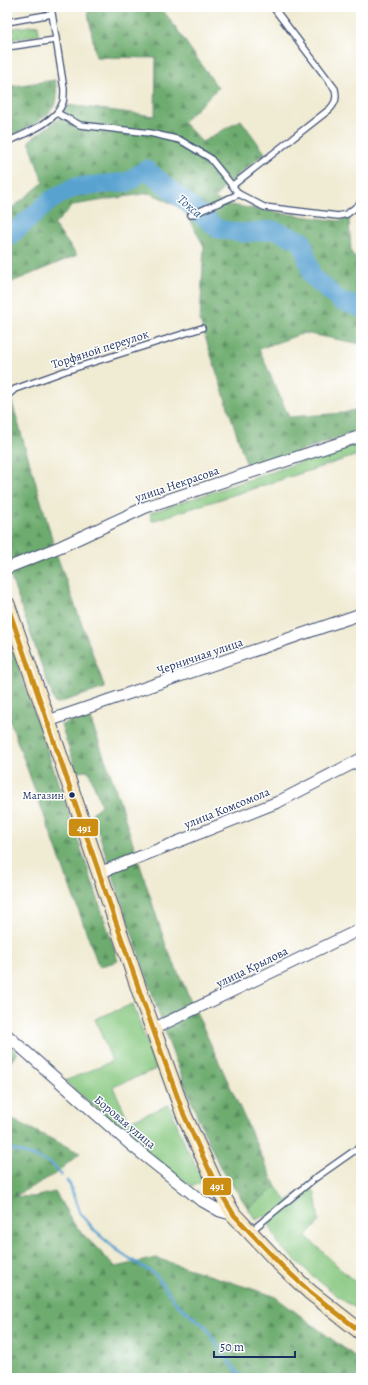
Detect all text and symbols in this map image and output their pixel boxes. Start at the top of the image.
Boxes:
water label: Токса [174,191,206,221]
street label: Торфяной переулок [49,326,151,372]
street label: улица Некрасова [132,462,221,506]
street label: Черничная улица [155,634,246,678]
street label: улица Комсомола [181,783,273,833]
place label: Магазин [22,788,64,803]
marker: Магазин [67,790,77,800]
line badge: 491 [68,818,99,837]
text: 491 [77,821,91,836]
street label: улица Крылова [213,943,291,992]
street label: Боровая улица [91,1092,159,1153]
line badge: 491 [202,1177,232,1196]
text: 491 [210,1179,224,1194]
scale bar [214,1333,295,1359]
text: 50 m [220,1339,244,1355]

